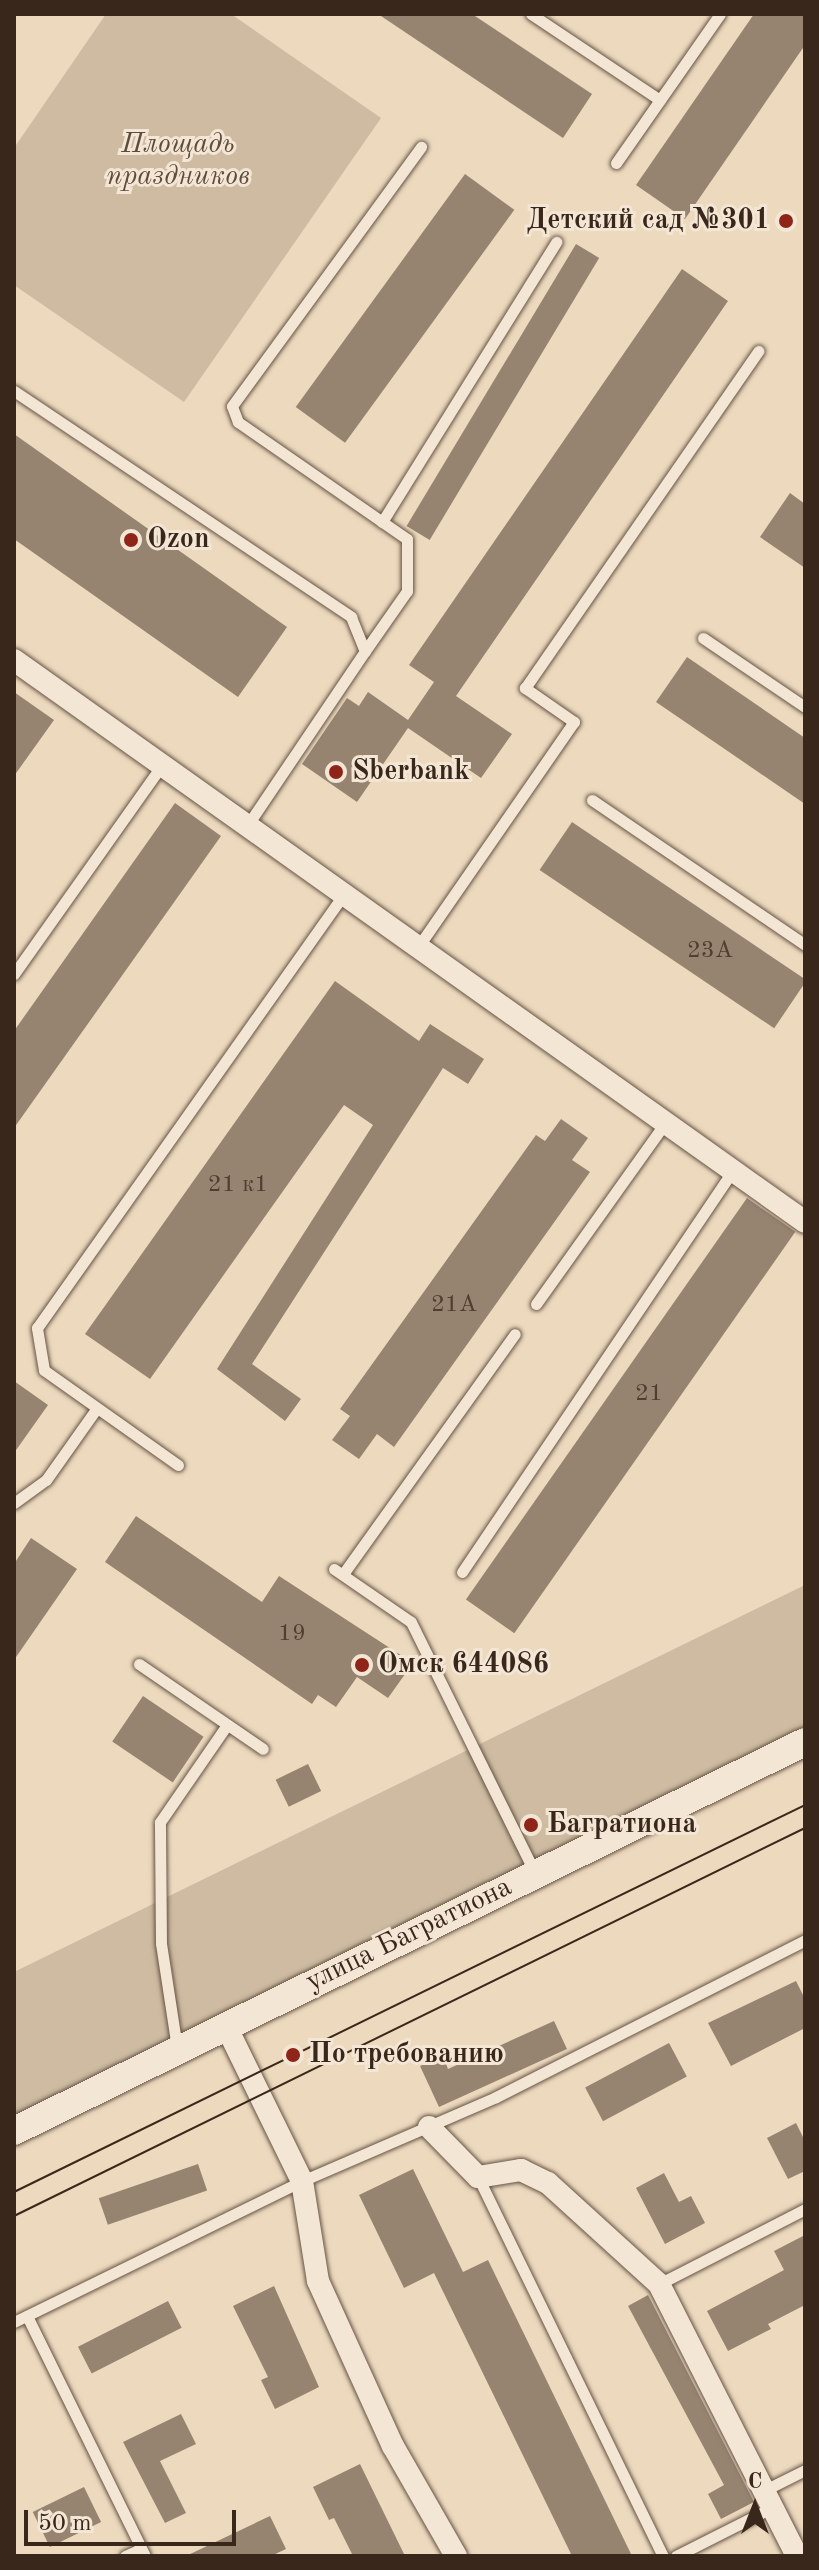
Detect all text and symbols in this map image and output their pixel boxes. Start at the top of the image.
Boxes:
park label: Площадь праздников [106,128,250,194]
place label: Детский сад №301 [527,204,770,238]
marker: Детский сад №301 [777,212,795,230]
place label: Ozon [147,523,209,557]
marker: Ozon [122,531,140,549]
place label: Sberbank [352,755,470,789]
marker: Sberbank [327,763,345,781]
house number: 23А [687,938,733,966]
house number: 21 к1 [208,1172,268,1200]
house number: 21А [431,1292,477,1320]
house number: 21 [635,1381,663,1409]
house number: 19 [278,1621,306,1649]
place label: Омск 644086 [378,1648,549,1682]
marker: Омск 644086 [353,1656,371,1674]
place label: Багратиона [547,1808,697,1842]
marker: Багратиона [522,1816,540,1834]
street label: улица Багратиона [301,1871,517,1999]
place label: По требованию [309,2038,504,2072]
marker: По требованию [284,2046,302,2064]
north arrow [715,2466,795,2546]
text: С [748,2471,762,2493]
scale bar [28,2494,240,2544]
text: 50 m [38,2512,92,2536]

